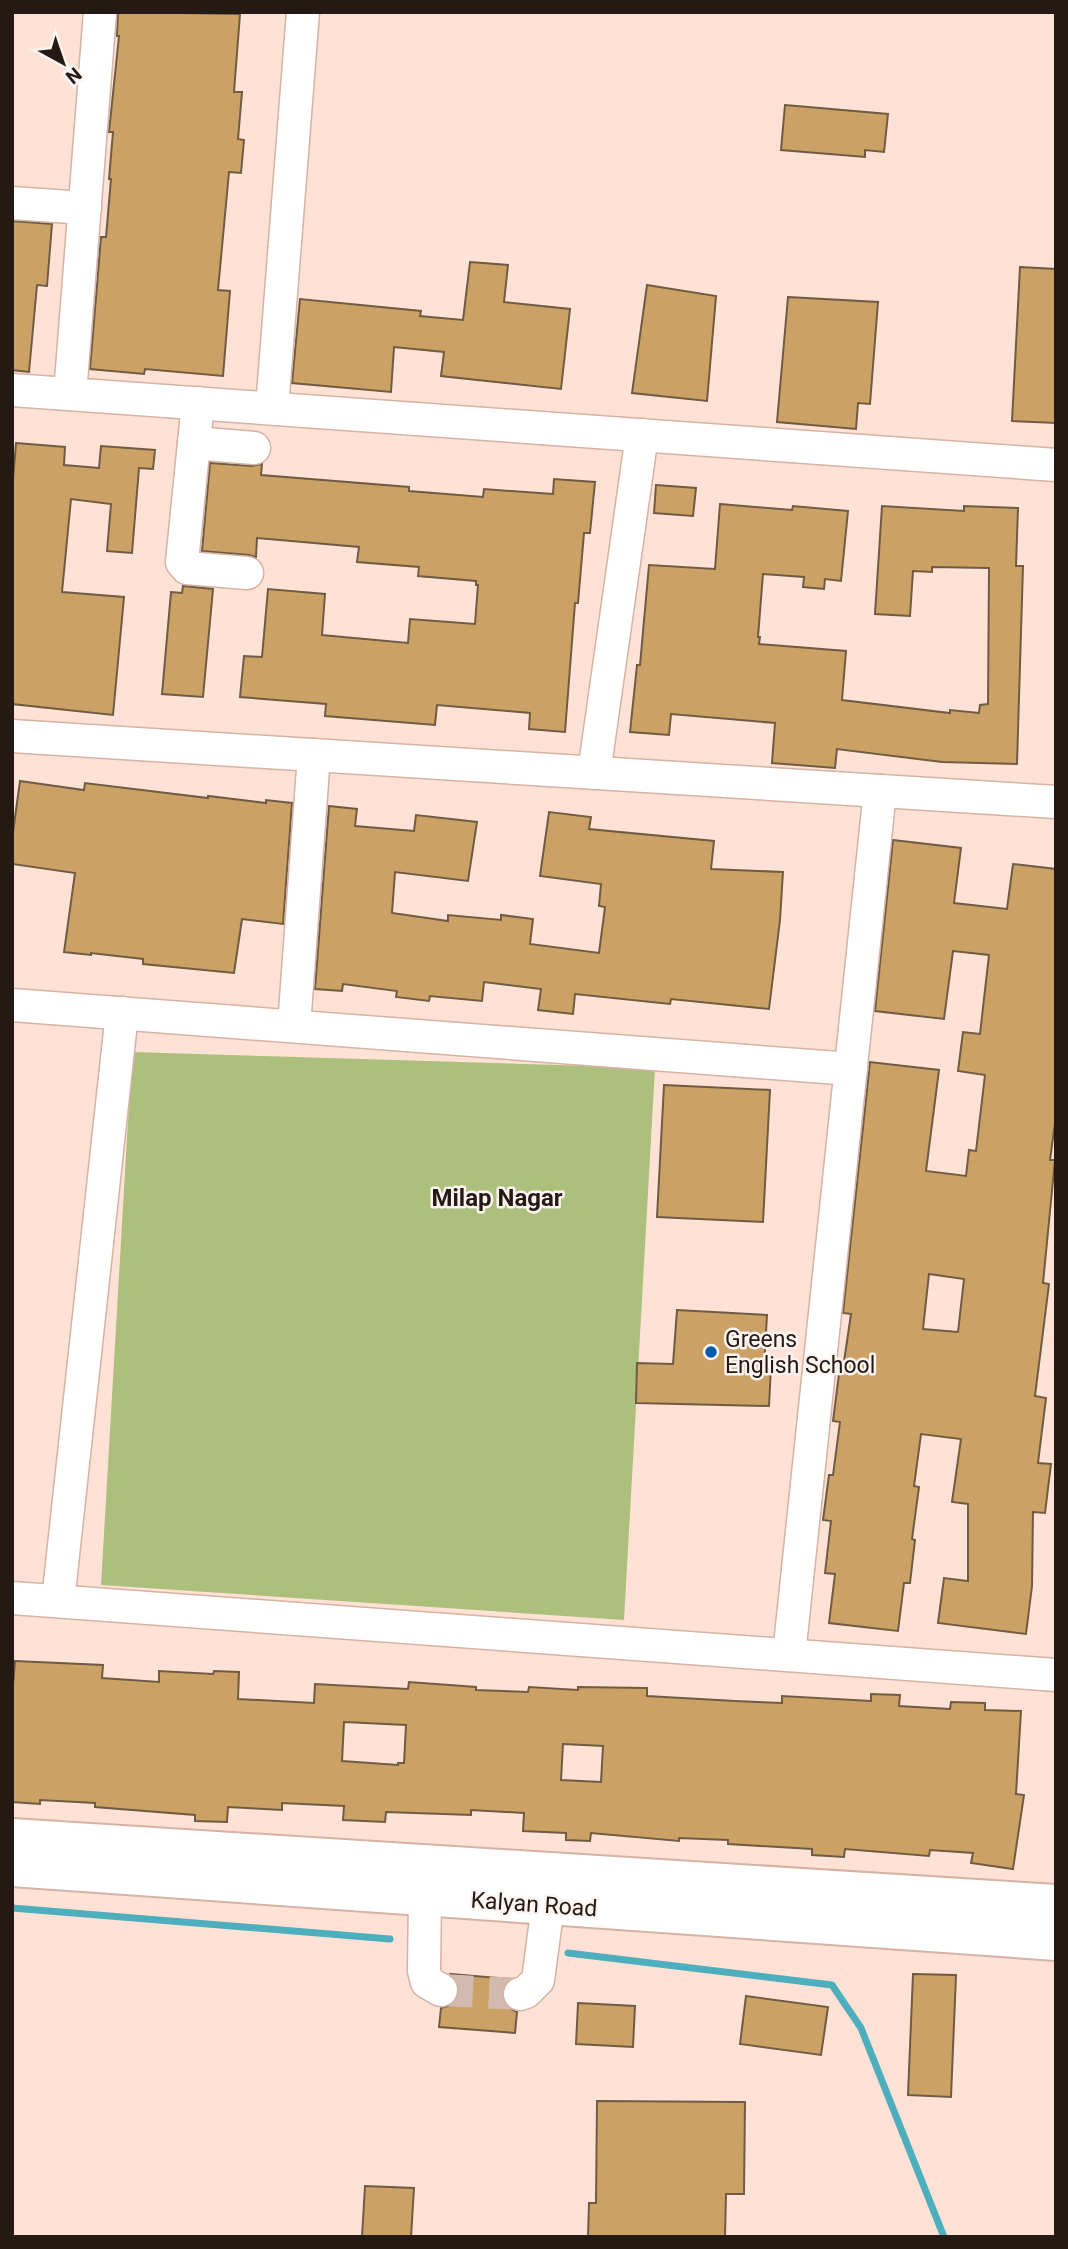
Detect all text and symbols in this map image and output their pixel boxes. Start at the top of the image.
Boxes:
north arrow [28,28,98,98]
text: N [61,63,86,89]
district label: Milap Nagar [431,1184,563,1212]
place label: Greens English School [725,1326,875,1379]
marker: Greens English School [703,1344,719,1360]
street label: Kalyan Road [470,1887,598,1922]

